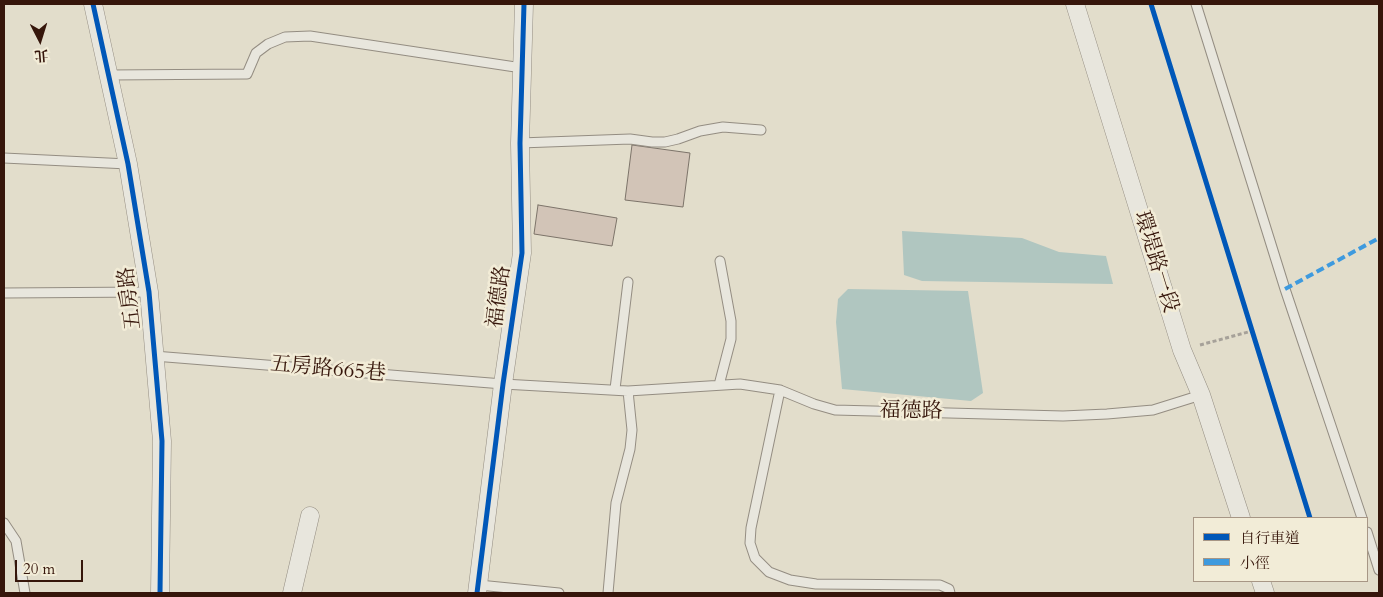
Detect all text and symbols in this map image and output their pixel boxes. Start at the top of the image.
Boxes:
north arrow [15,15,65,65]
text: 北 [34,45,49,66]
street label: 環堤路一段 [1128,208,1182,316]
street label: 福德路 [483,264,517,330]
street label: 五房路 [115,265,147,331]
street label: 五房路665巷 [269,352,387,388]
street label: 福德路 [879,399,943,425]
legend [1193,517,1368,582]
text: 自行車道 [1240,528,1300,548]
scale bar [18,550,85,582]
text: 小徑 [1240,553,1270,573]
text: 20 m [23,559,55,579]

